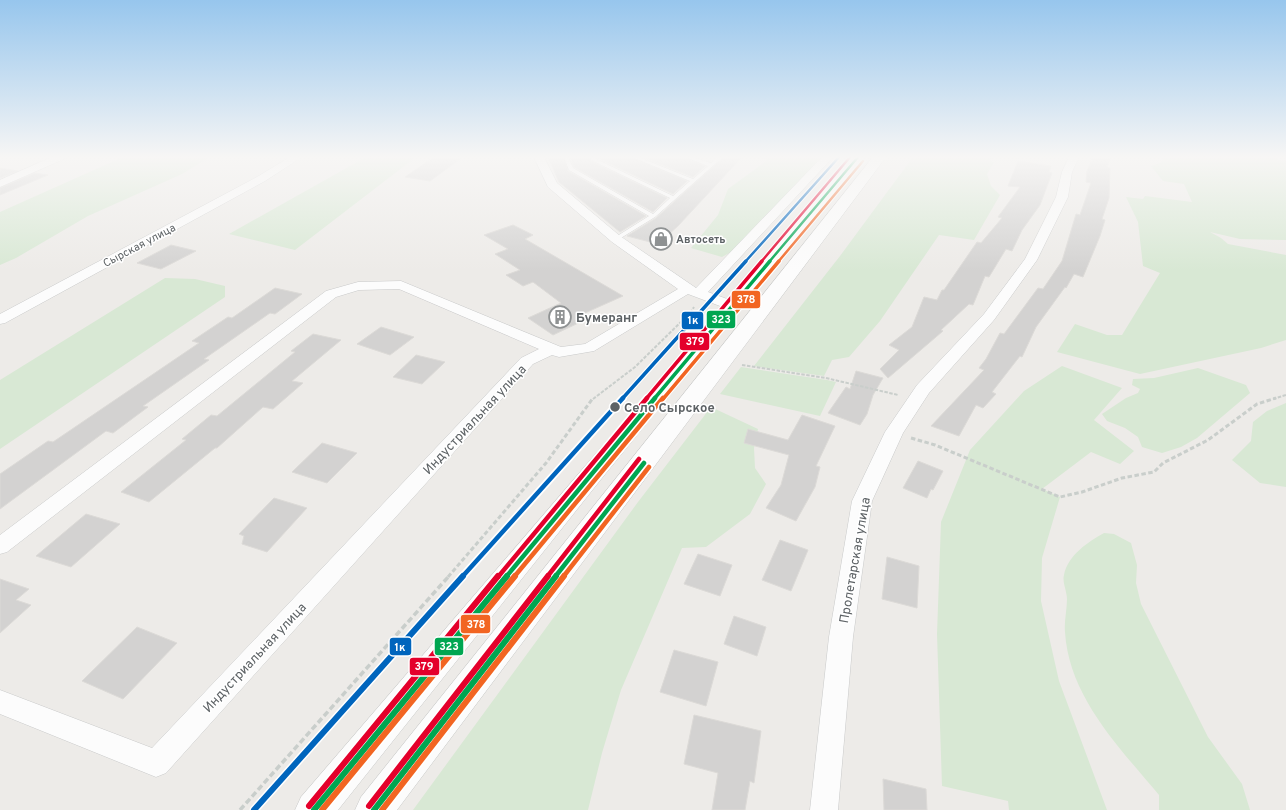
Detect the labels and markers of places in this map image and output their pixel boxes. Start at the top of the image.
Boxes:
shop icon: Автосеть [648,226,674,252]
place label: Автосеть [676,233,726,247]
building icon: Бумеранг [547,304,573,330]
place label: Бумеранг [576,311,637,327]
marker: Село Сырское [608,400,622,414]
place label: Село Сырское [624,401,715,417]

